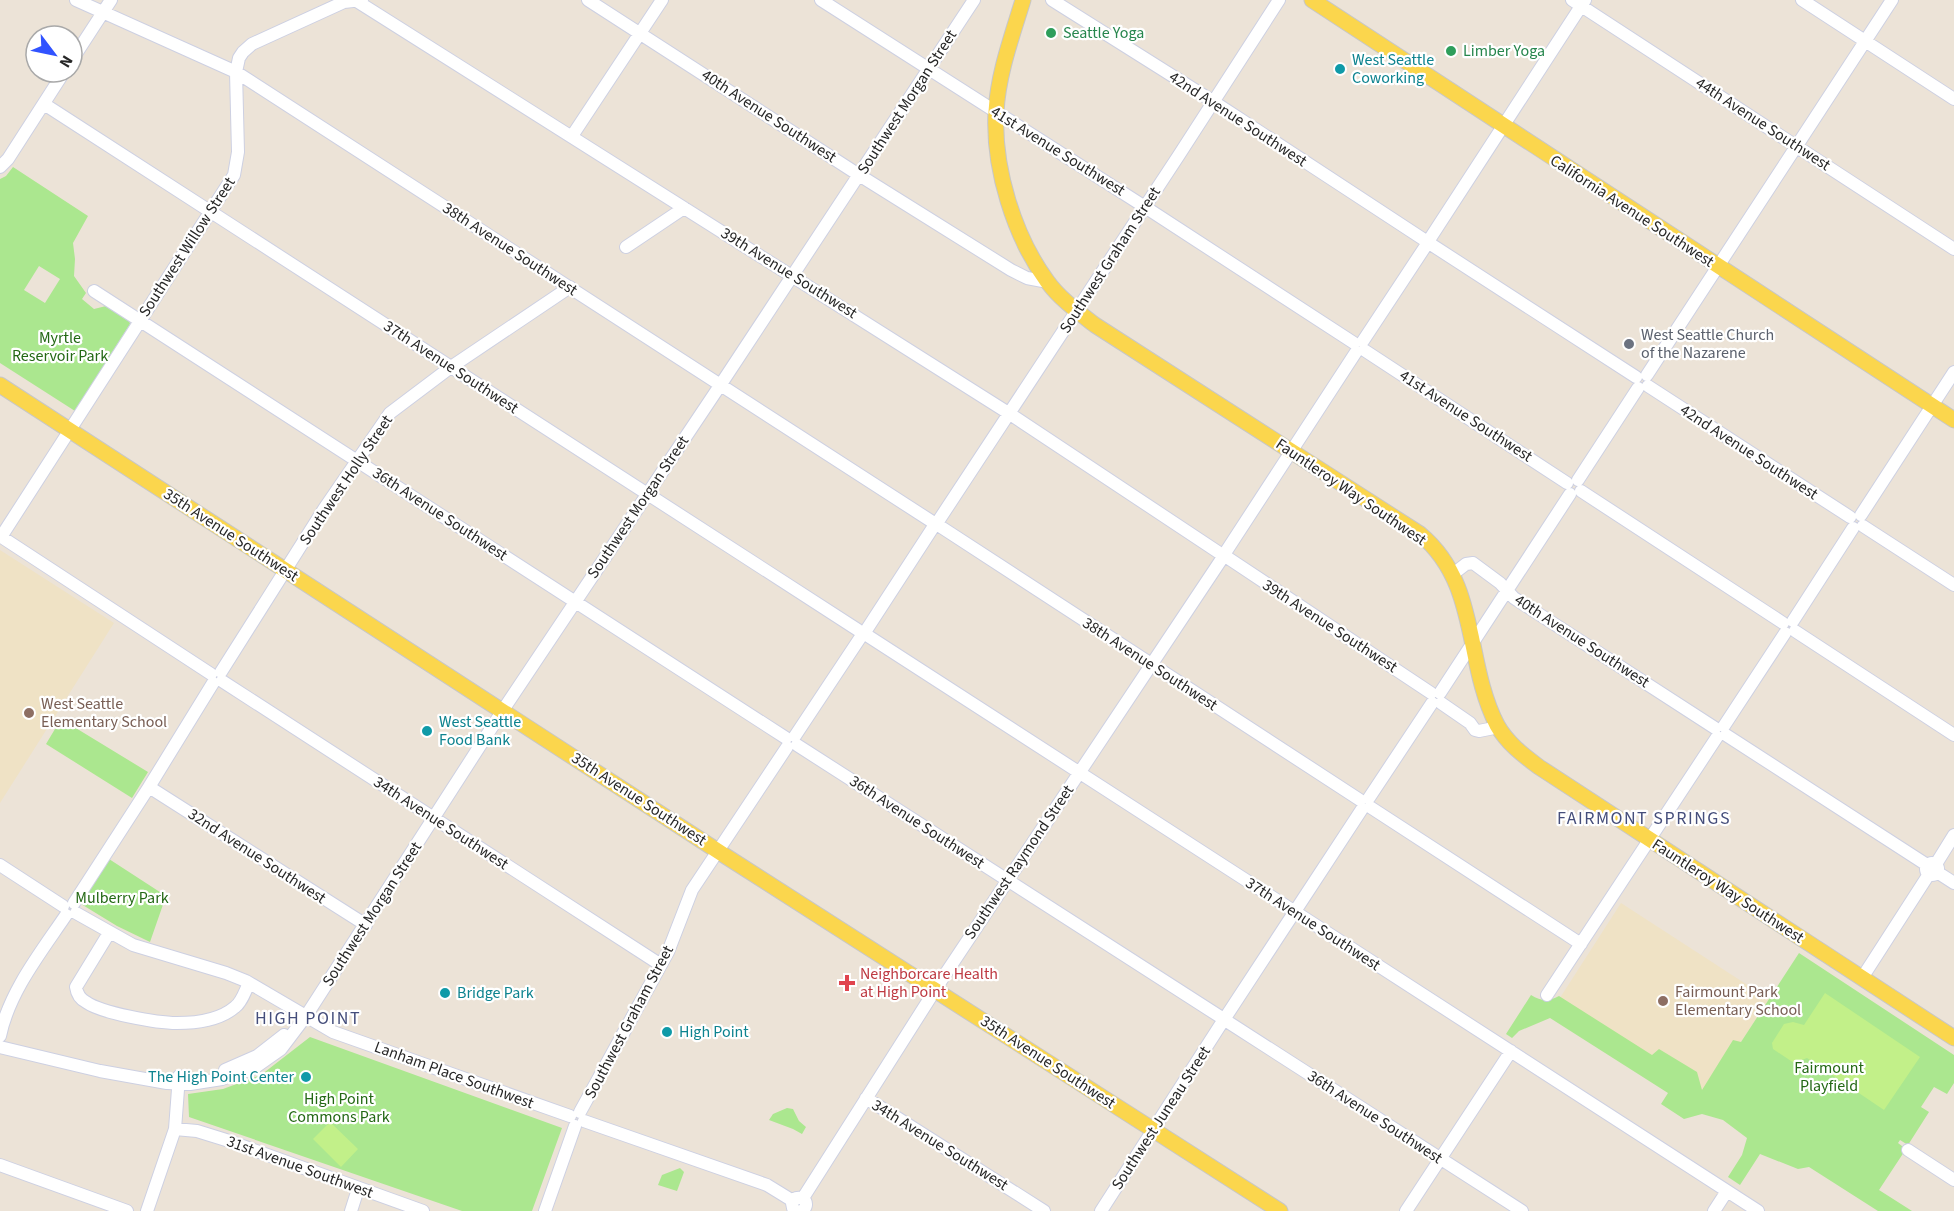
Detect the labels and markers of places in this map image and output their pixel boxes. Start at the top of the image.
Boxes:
place label: Seattle Yoga [1063,22,1144,44]
marker: Seattle Yoga [1044,26,1058,40]
place label: Limber Yoga [1463,40,1545,62]
marker: Limber Yoga [1444,44,1458,58]
place label: West Seattle Coworking [1352,49,1434,89]
marker: West Seattle Coworking [1333,62,1347,76]
place label: West Seattle Church of the Nazarene [1641,324,1774,364]
marker: West Seattle Church of the Nazarene [1622,337,1636,351]
place label: West Seattle Elementary School [41,693,167,733]
marker: West Seattle Elementary School [22,706,36,720]
place label: West Seattle Food Bank [439,711,521,751]
marker: West Seattle Food Bank [420,724,434,738]
place label: Neighborcare Health at High Point [860,963,998,1003]
marker: Neighborcare Health at High Point [838,974,856,992]
place label: Fairmount Park Elementary School [1675,981,1801,1021]
place label: Bridge Park [457,982,534,1004]
marker: Bridge Park [438,986,452,1000]
marker: Fairmount Park Elementary School [1656,994,1670,1008]
place label: High Point [679,1021,749,1043]
marker: High Point [660,1025,674,1039]
place label: The High Point Center [148,1066,294,1088]
marker: The High Point Center [299,1070,313,1084]

